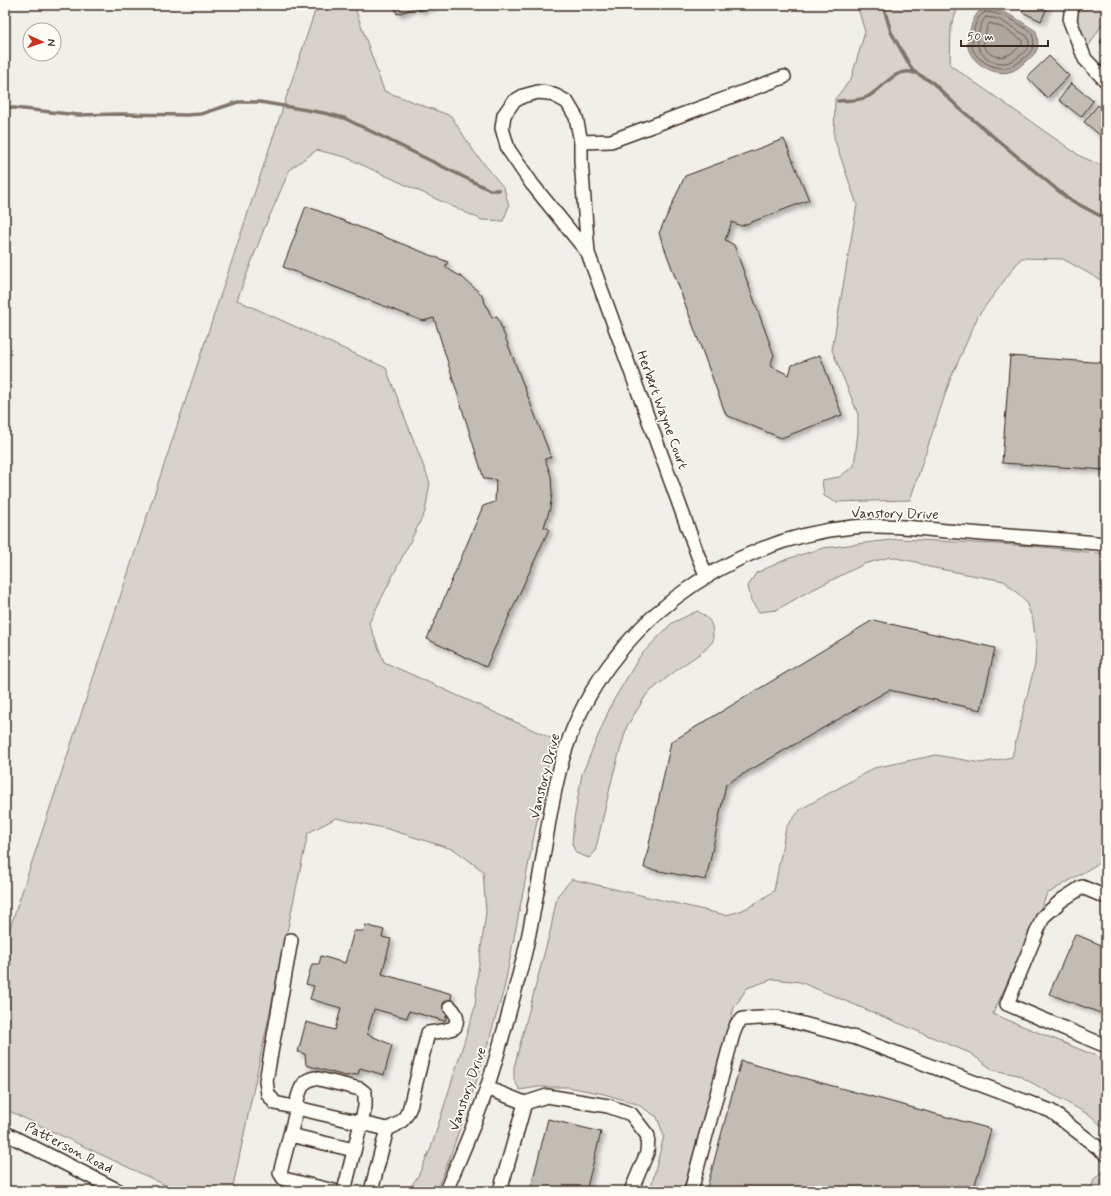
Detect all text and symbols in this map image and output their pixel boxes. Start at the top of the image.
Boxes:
north arrow [22,22,62,62]
scale bar [961,22,1048,48]
text: 50 m [967,29,994,45]
text: N [44,38,58,46]
street label: Herbert Wayne Court [632,348,692,472]
street label: Vanstory Drive [851,504,939,524]
street label: Vanstory Drive [526,731,564,821]
street label: Vanstory Drive [445,1045,491,1133]
street label: Patterson Road [22,1118,116,1178]

